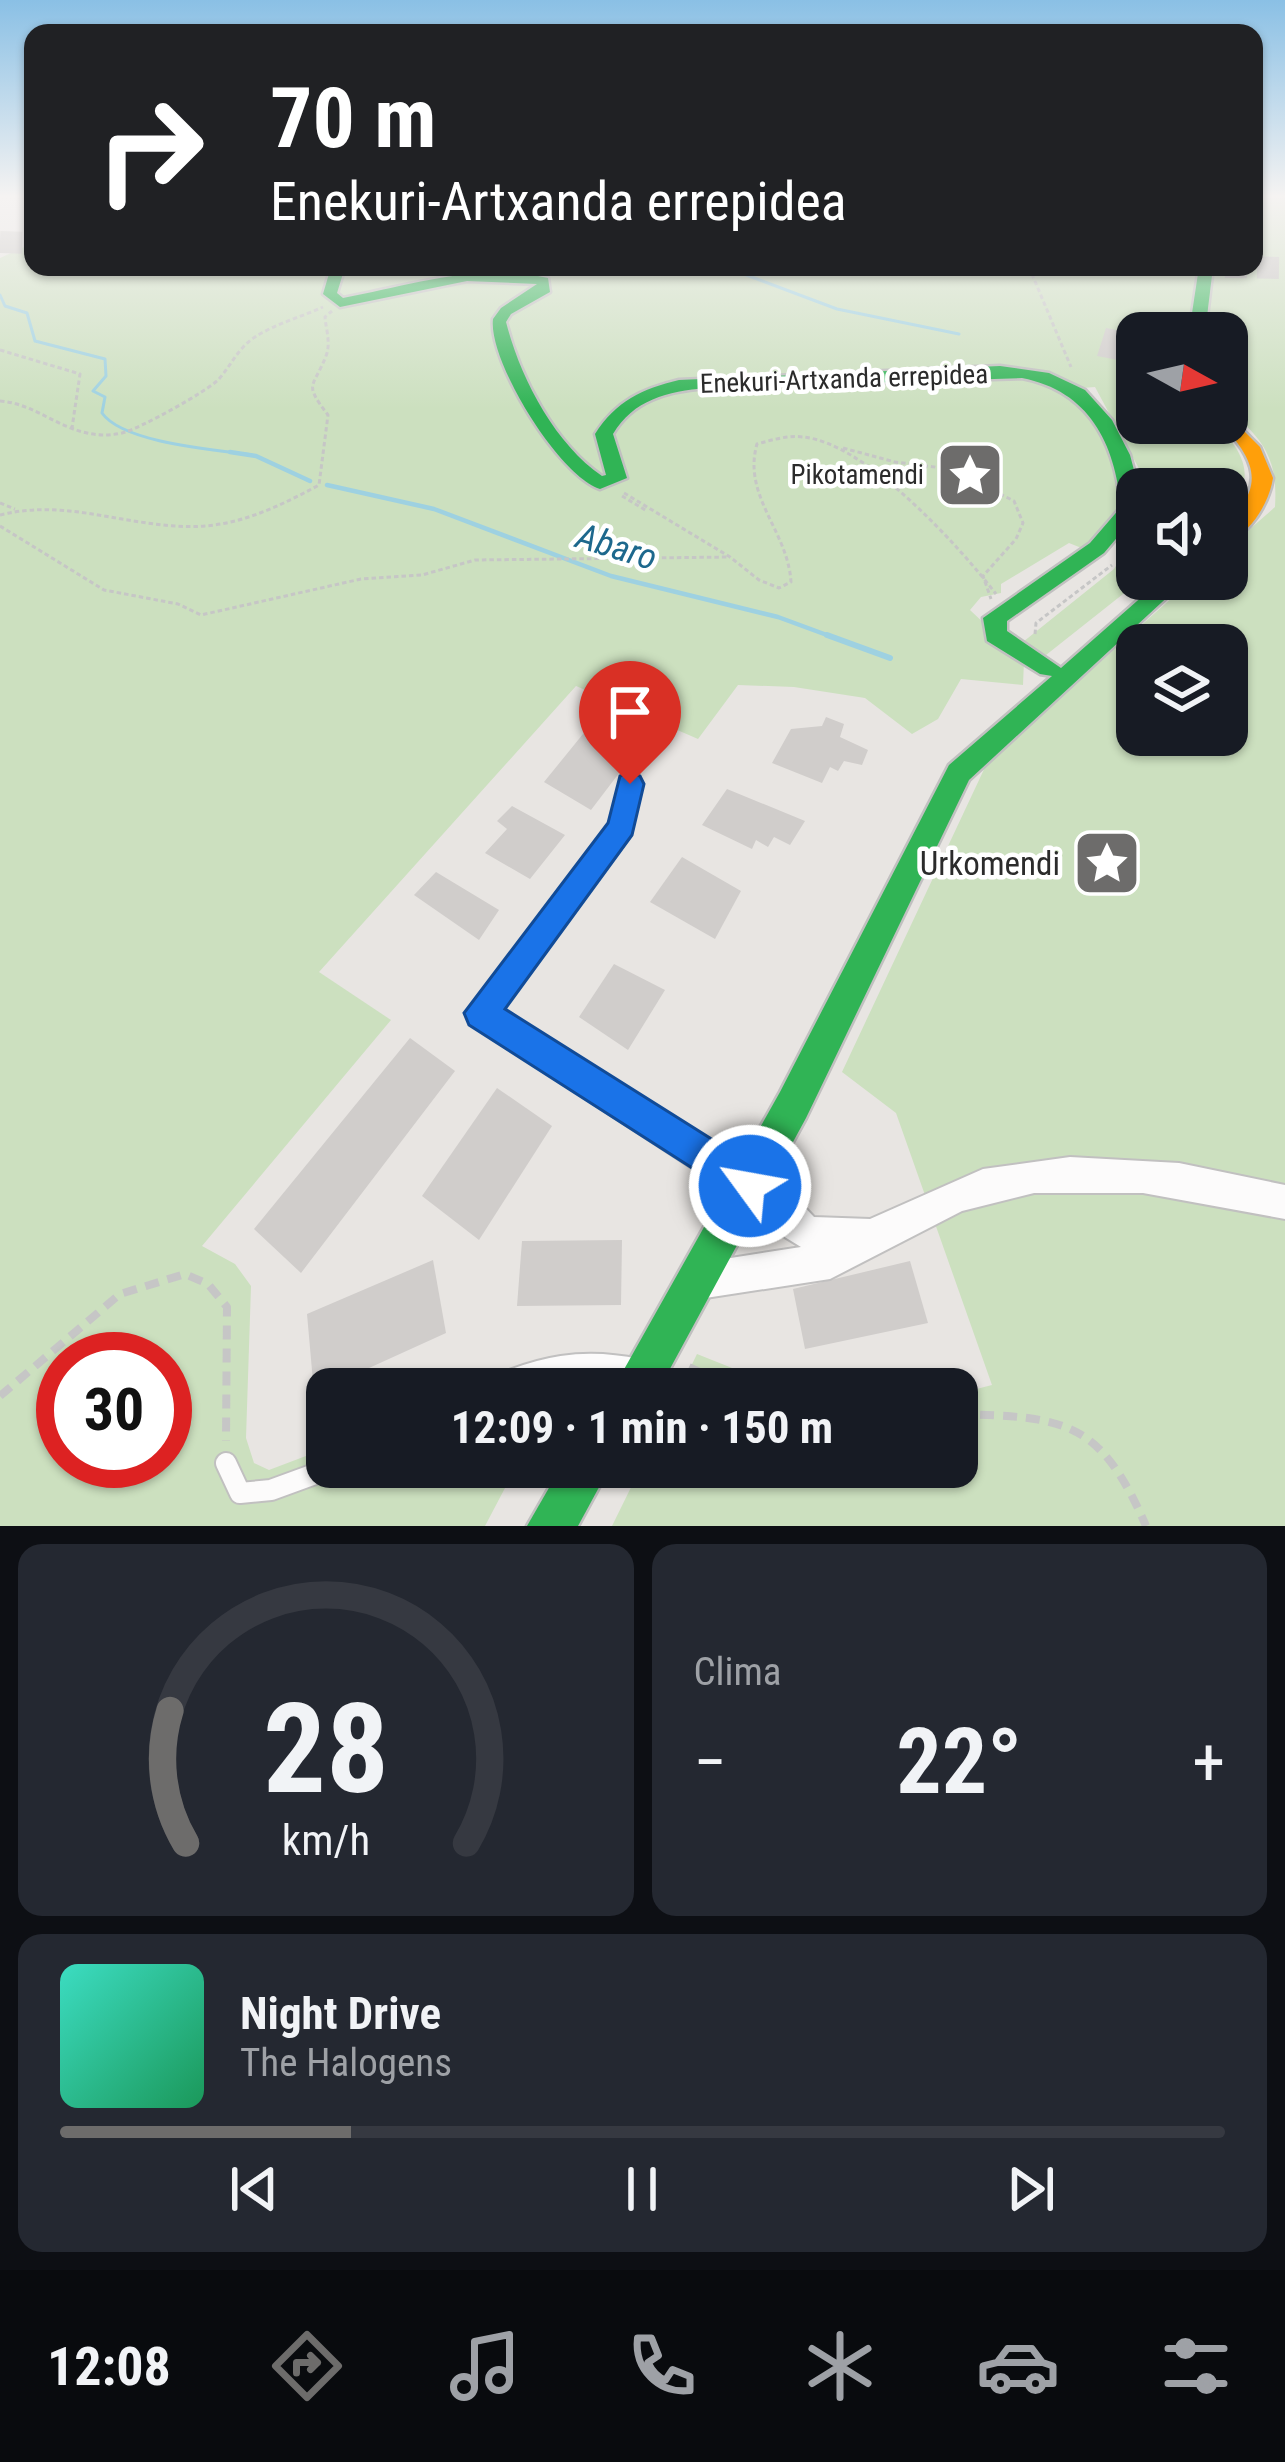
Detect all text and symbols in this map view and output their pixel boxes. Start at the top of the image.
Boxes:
text: 70 m [270,69,437,168]
icon: right [72,72,228,228]
text: Enekuri-Artxanda errepidea [270,170,847,233]
north arrow [1116,312,1248,444]
map controls [1116,312,1248,756]
street label: Enekuri-Artxanda errepidea [699,358,989,400]
place icon: Pikotamendi [935,440,1005,510]
place label: Pikotamendi [791,459,924,491]
button: sound [1116,468,1248,600]
water label: Abaro [569,514,662,579]
button: layers [1116,624,1248,756]
pin [579,661,681,784]
icon: arrive [597,679,663,745]
place icon: Urkomendi [1072,828,1142,898]
place label: Urkomendi [920,844,1060,883]
position arrow [687,1123,813,1249]
speed limit sign: 30 [36,1332,192,1488]
text: 12:09 · 1 min · 150 m [451,1401,833,1454]
text: Clima [694,1649,782,1695]
text: 28 [263,1676,389,1822]
text: 22° [896,1710,1022,1815]
text: − [694,1724,727,1801]
text: + [1192,1724,1225,1801]
text: km/h [282,1815,370,1865]
text: Night Drive [240,1987,441,2040]
text: The Halogens [240,2040,452,2086]
icon: previous [221,2156,287,2222]
icon: pause [609,2156,675,2222]
icon: next [998,2156,1064,2222]
icon: directions [265,2324,349,2408]
icon: music [443,2324,527,2408]
icon: phone [620,2324,704,2408]
icon: climate [798,2324,882,2408]
icon: car [976,2324,1060,2408]
icon: filters [1154,2324,1238,2408]
text: 12:08 [47,2335,171,2398]

